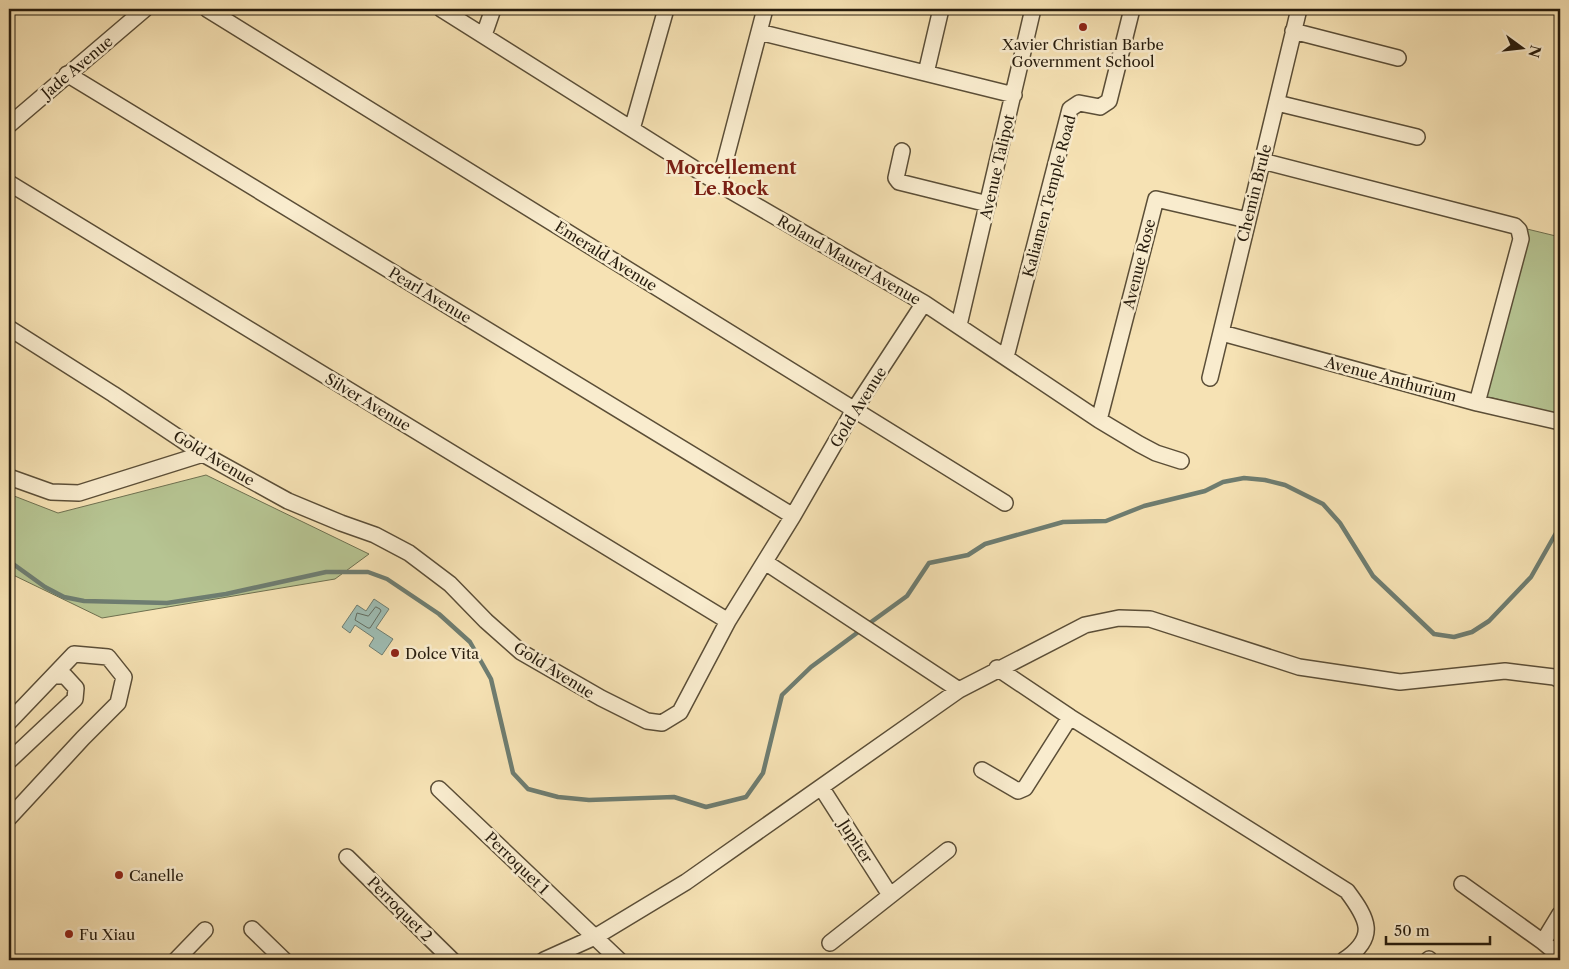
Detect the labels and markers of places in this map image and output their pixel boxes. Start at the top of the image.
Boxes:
marker: Xavier Christian Barbe Government School [1077,21,1089,33]
place label: Xavier Christian Barbe Government School [1001,35,1164,71]
place label: Dolce Vita [405,644,479,663]
marker: Dolce Vita [389,647,401,659]
place label: Canelle [129,866,184,885]
marker: Canelle [113,869,125,881]
place label: Fu Xiau [79,925,135,944]
marker: Fu Xiau [63,928,75,940]

